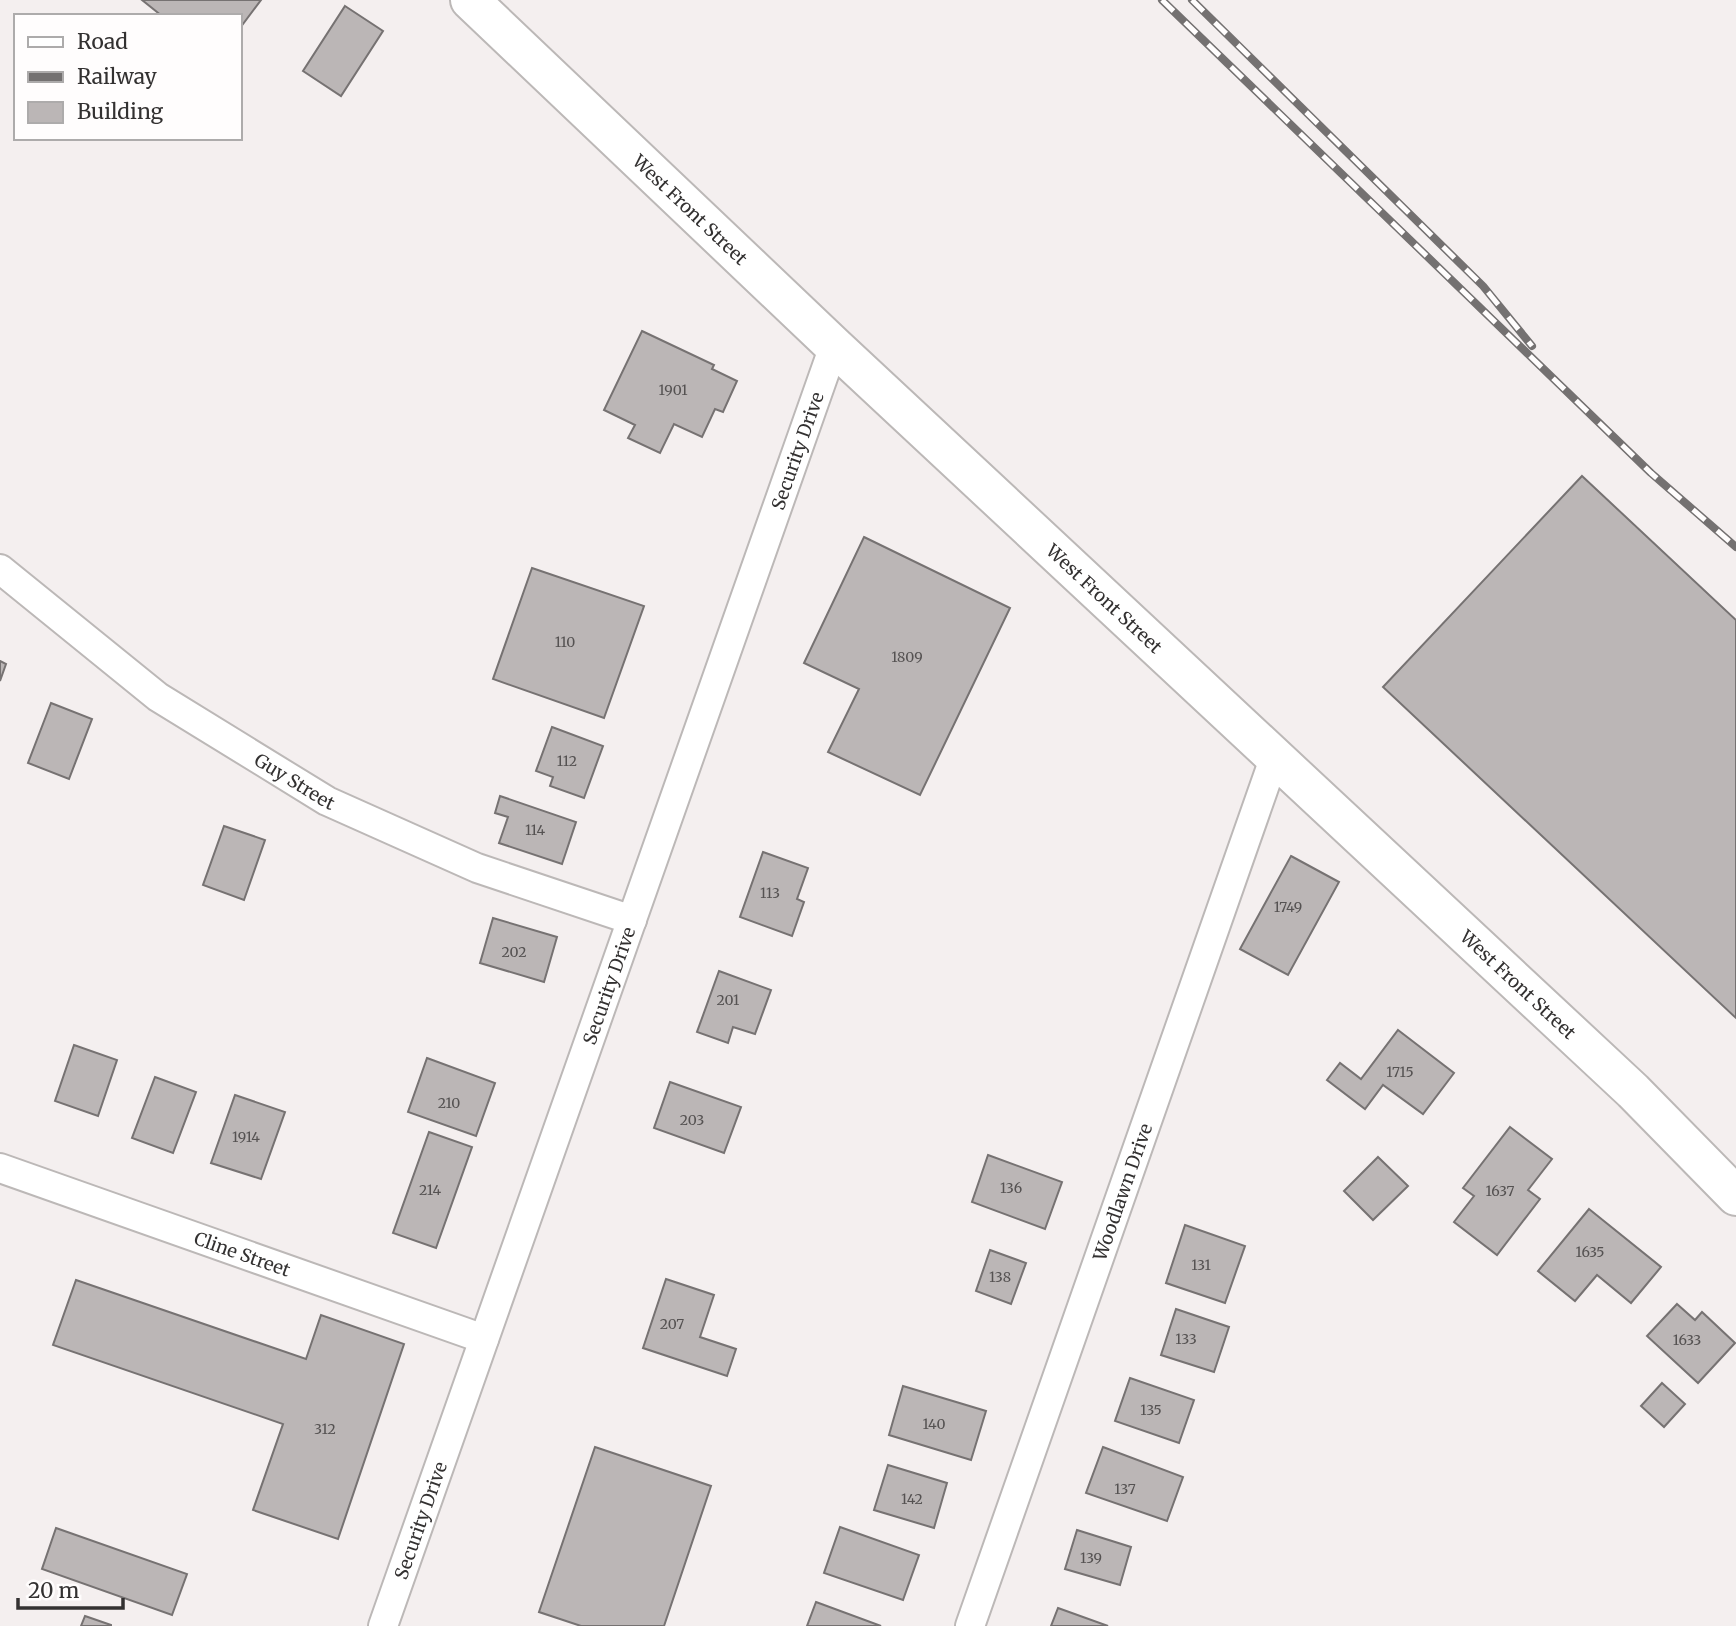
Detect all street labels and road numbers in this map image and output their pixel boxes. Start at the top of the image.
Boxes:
street label: West Front Street [627,149,753,269]
street label: Security Drive [766,389,828,513]
street label: West Front Street [1041,538,1167,658]
street label: Guy Street [250,748,338,815]
street label: Security Drive [577,924,640,1048]
street label: West Front Street [1455,924,1581,1044]
street label: Woodlawn Drive [1087,1120,1157,1264]
street label: Cline Street [191,1226,293,1281]
street label: Security Drive [389,1458,452,1582]

